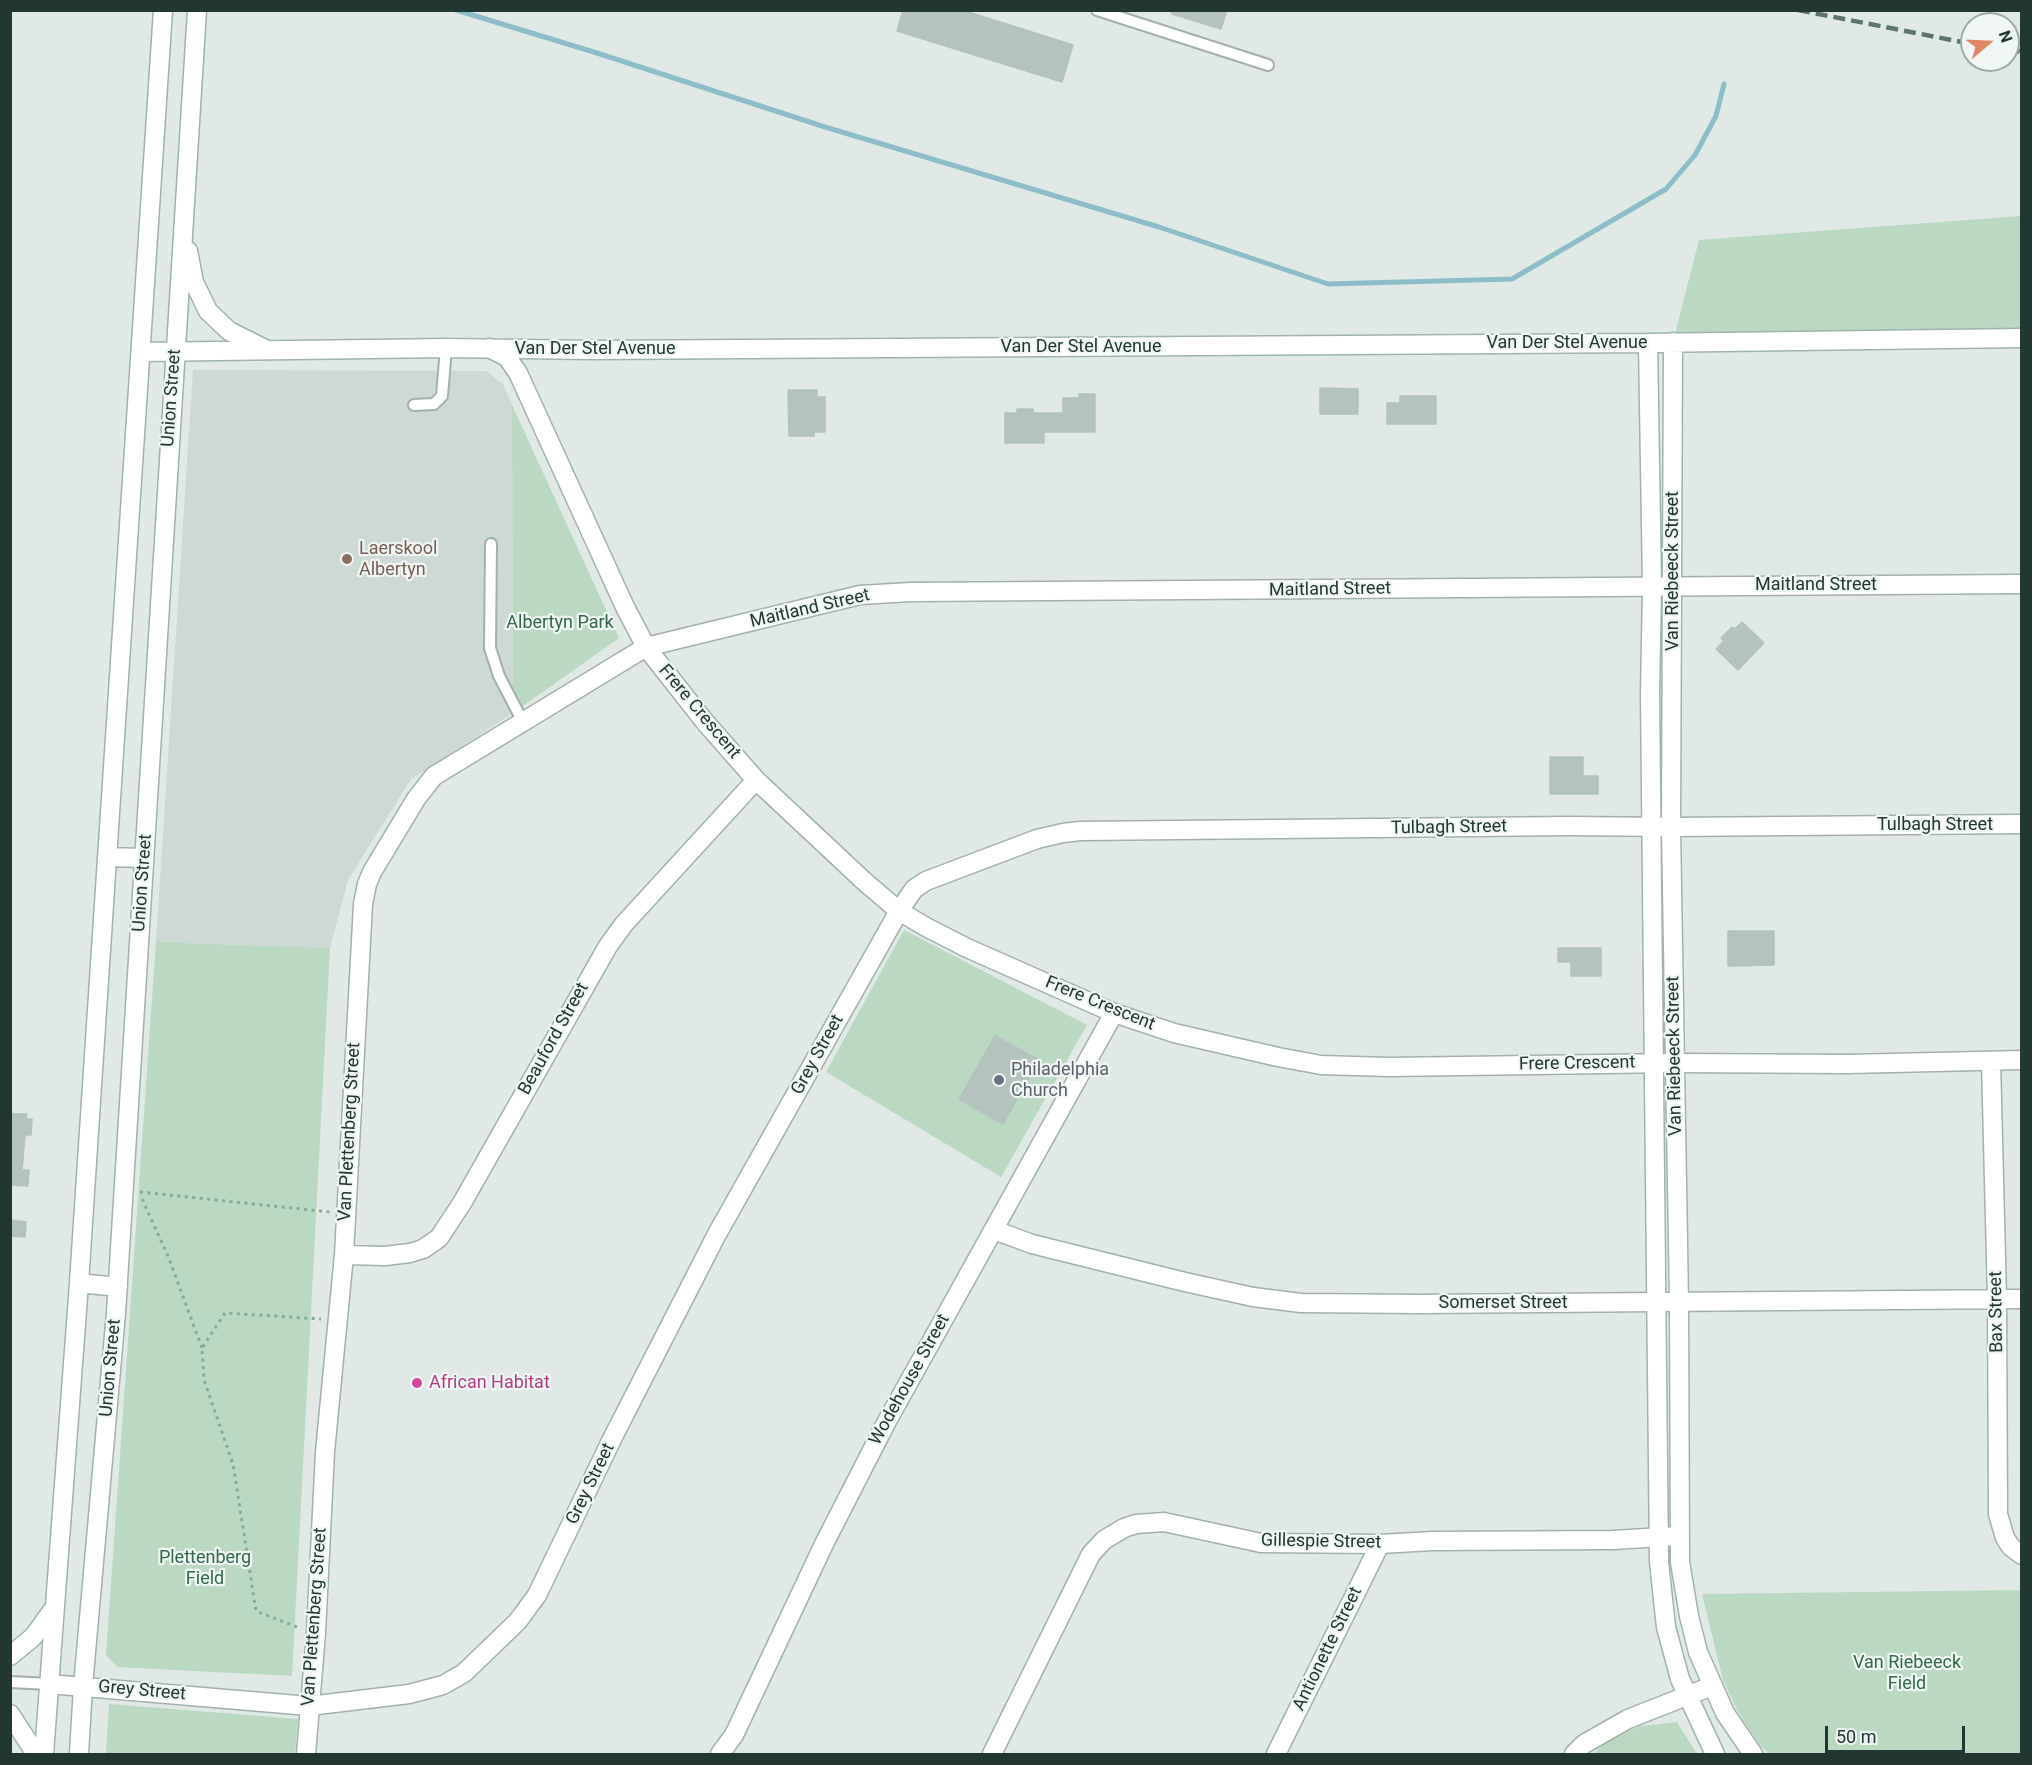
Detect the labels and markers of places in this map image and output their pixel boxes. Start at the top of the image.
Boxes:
place label: Laerskool Albertyn [359,538,437,580]
marker: Laerskool Albertyn [340,552,354,566]
place label: Philadelphia Church [1011,1059,1109,1102]
marker: Philadelphia Church [992,1073,1006,1087]
place label: African Habitat [429,1372,550,1394]
marker: African Habitat [410,1376,424,1390]

